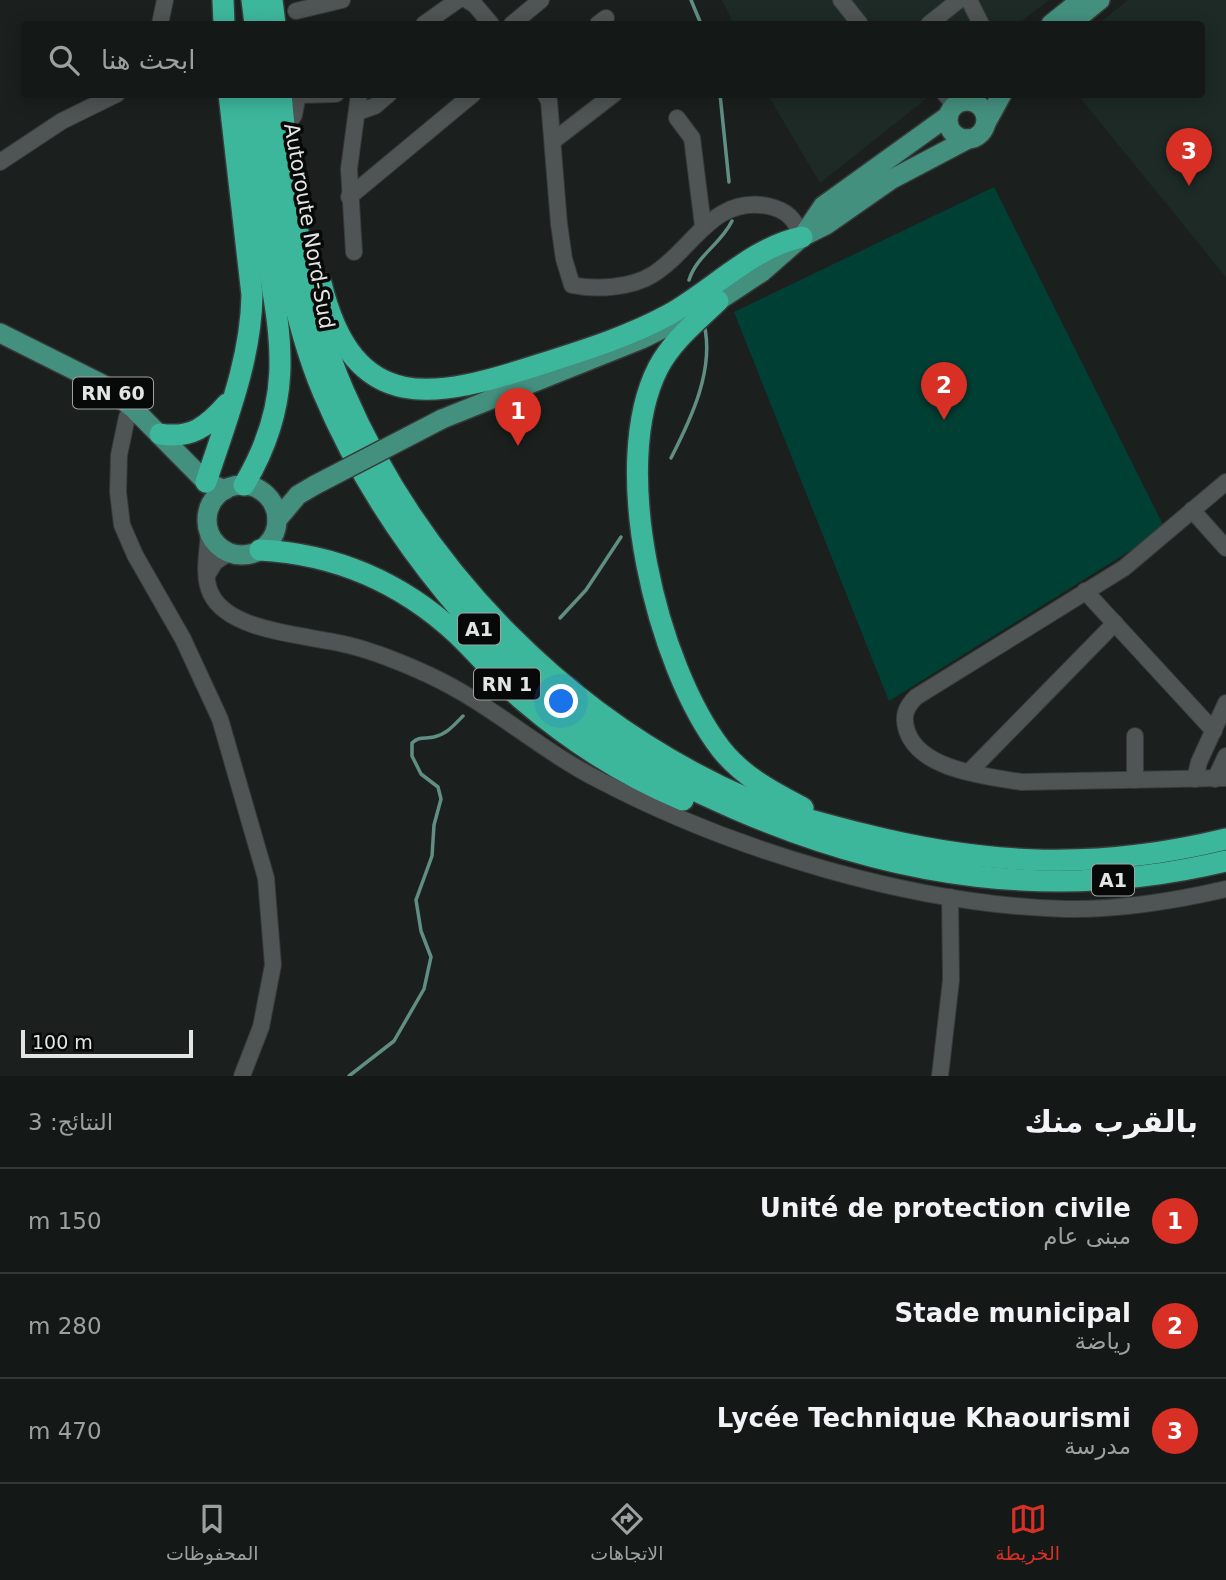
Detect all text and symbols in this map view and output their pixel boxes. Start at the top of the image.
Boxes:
search box [21,21,1205,98]
icon: search [45,41,83,79]
text: ابحث هنا [101,45,196,75]
street label: Autoroute Nord-Sud [279,121,339,331]
pin: 3 [1166,128,1212,186]
pin: 2 [921,362,967,420]
road number: RN 60 [73,378,153,408]
pin: 1 [495,388,541,446]
road number: A1 [458,614,500,644]
road number: RN 1 [474,668,540,699]
your location [544,684,578,718]
road number: A1 [1092,864,1134,895]
scale bar [21,1027,192,1059]
text: 100 m [32,1031,93,1053]
text: بالقرب منك [1025,1104,1198,1139]
text: النتائج: 3 [28,1109,113,1135]
text: Unité de protection civile [760,1193,1131,1223]
text: 150 m [28,1208,102,1234]
text: 1 [1167,1208,1183,1234]
text: مبنى عام [1043,1223,1131,1249]
text: Stade municipal [895,1298,1131,1328]
text: 280 m [28,1313,102,1339]
text: 2 [1167,1313,1183,1339]
text: رياضة [1075,1328,1131,1354]
text: Lycée Technique Khaourismi [717,1403,1131,1433]
text: 470 m [28,1418,102,1444]
text: 3 [1167,1418,1183,1444]
text: مدرسة [1064,1433,1131,1459]
tab: المحفوظات [166,1500,258,1564]
tab: الاتجاهات [590,1500,663,1564]
tab: الخريطة [995,1500,1060,1564]

